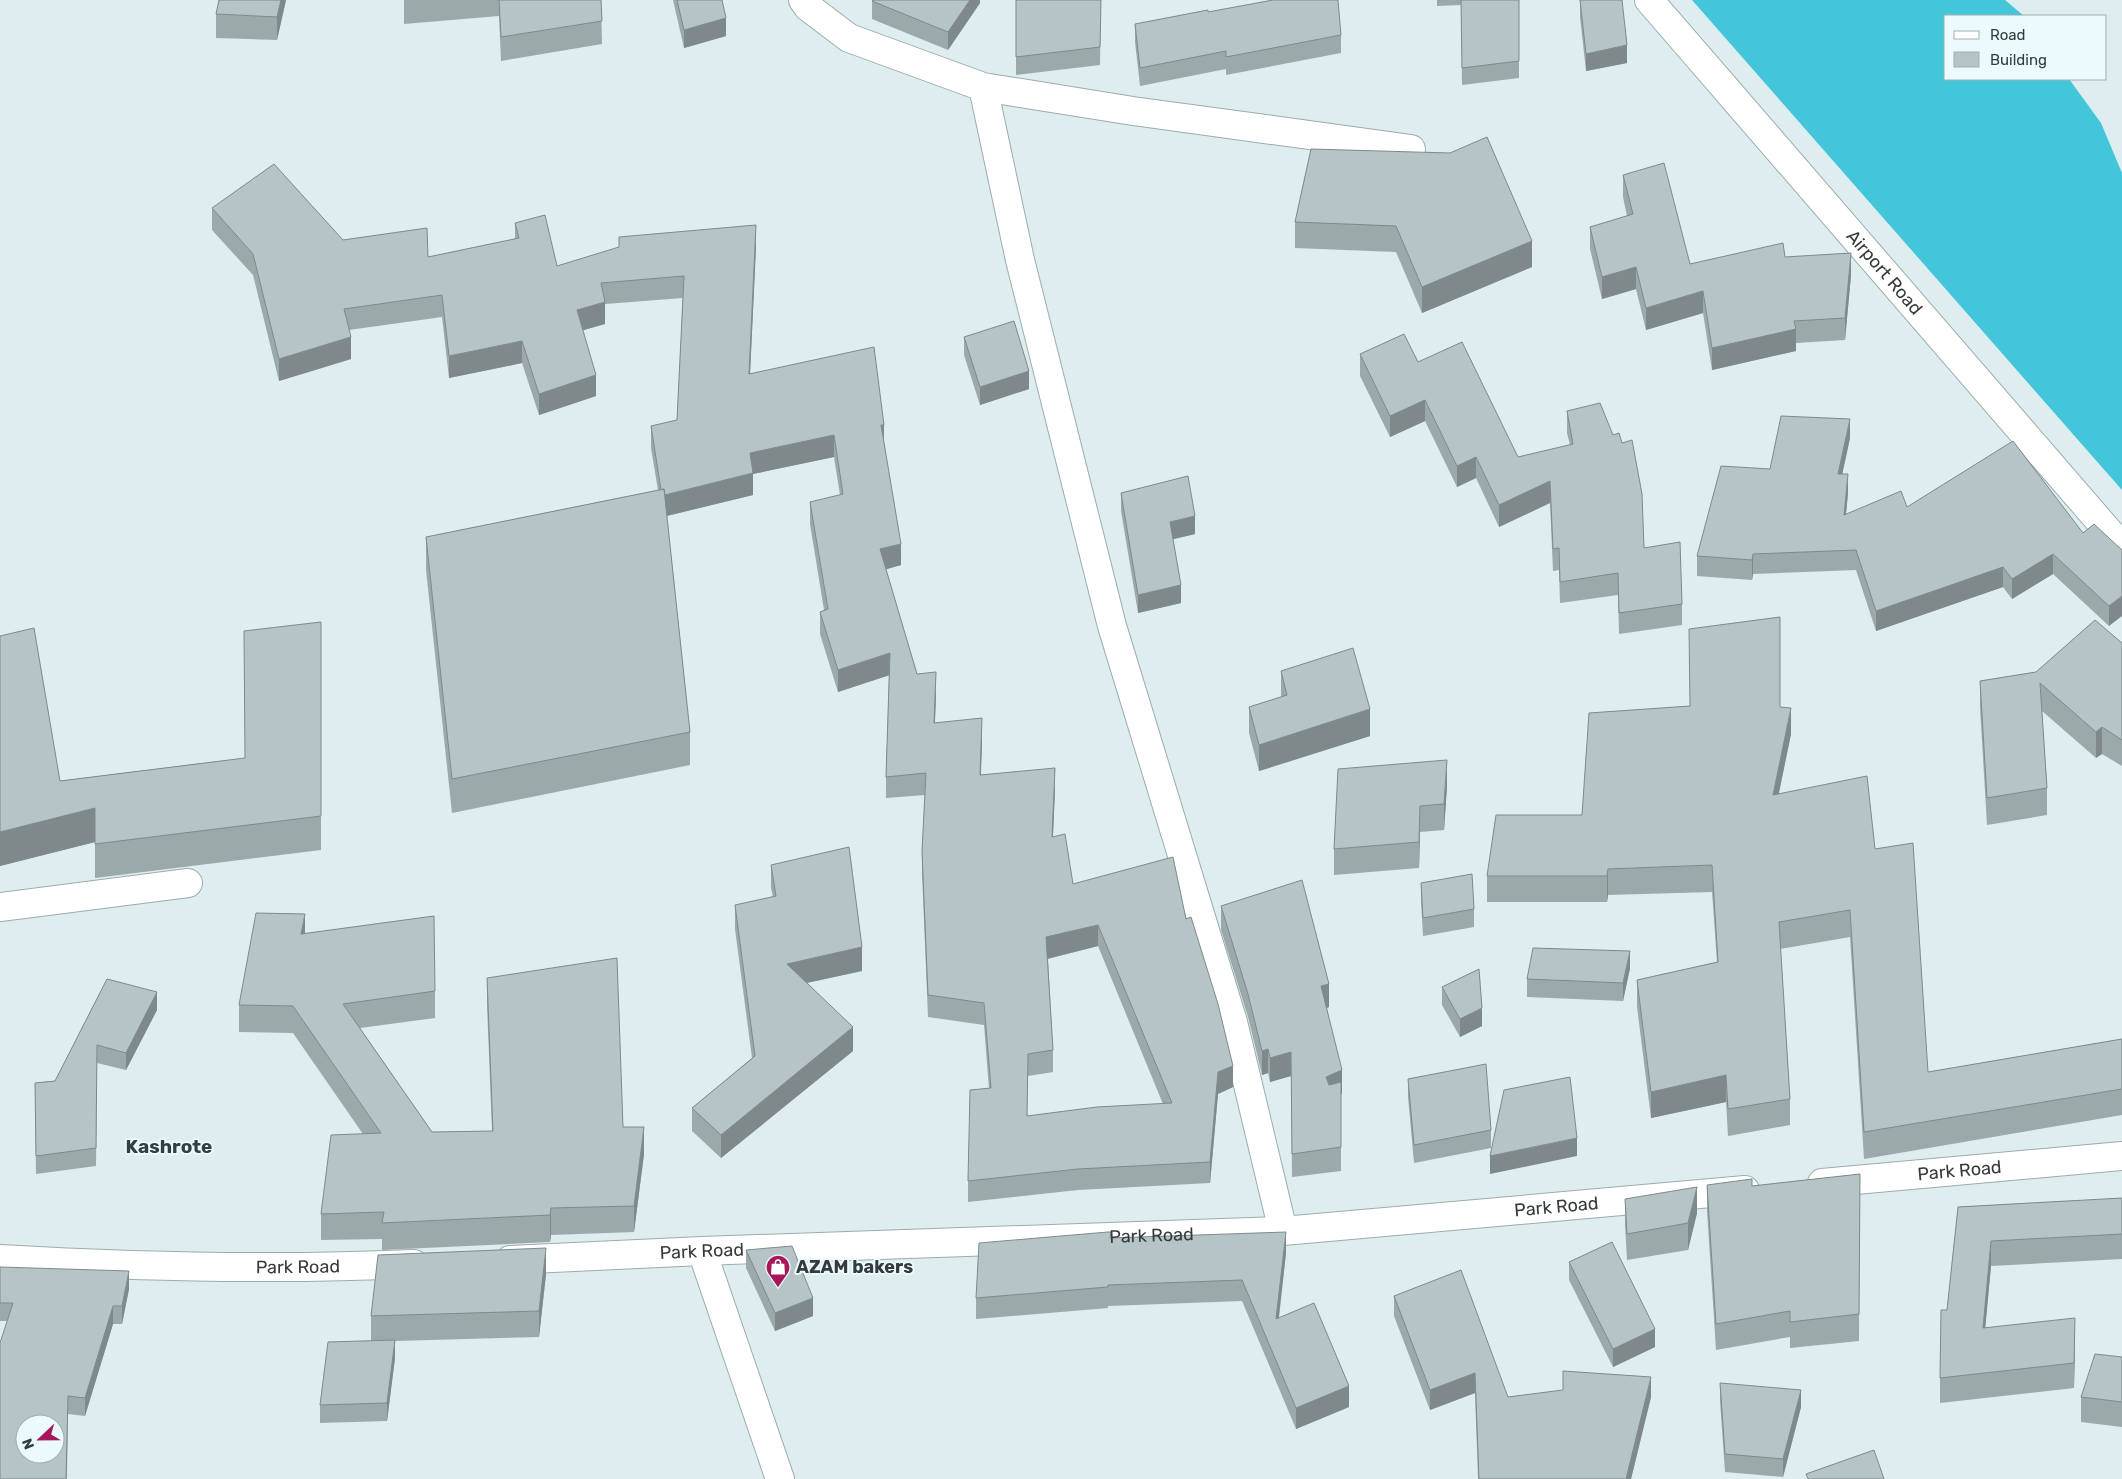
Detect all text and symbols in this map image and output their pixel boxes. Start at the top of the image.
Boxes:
legend [1944,15,2107,80]
text: Road [1990,26,2026,44]
text: Building [1990,51,2047,69]
street label: Airport Road [1842,225,1927,319]
district label: Kashrote [126,1135,212,1158]
street label: Park Road [1916,1156,2002,1185]
street label: Park Road [1513,1192,1599,1221]
street label: Park Road [1109,1223,1194,1248]
street label: Park Road [659,1239,744,1264]
shop icon: AZAM bakers [765,1254,791,1288]
street label: Park Road [256,1255,340,1278]
place label: AZAM bakers [796,1256,913,1278]
north arrow [15,1414,65,1464]
text: N [19,1436,38,1452]

